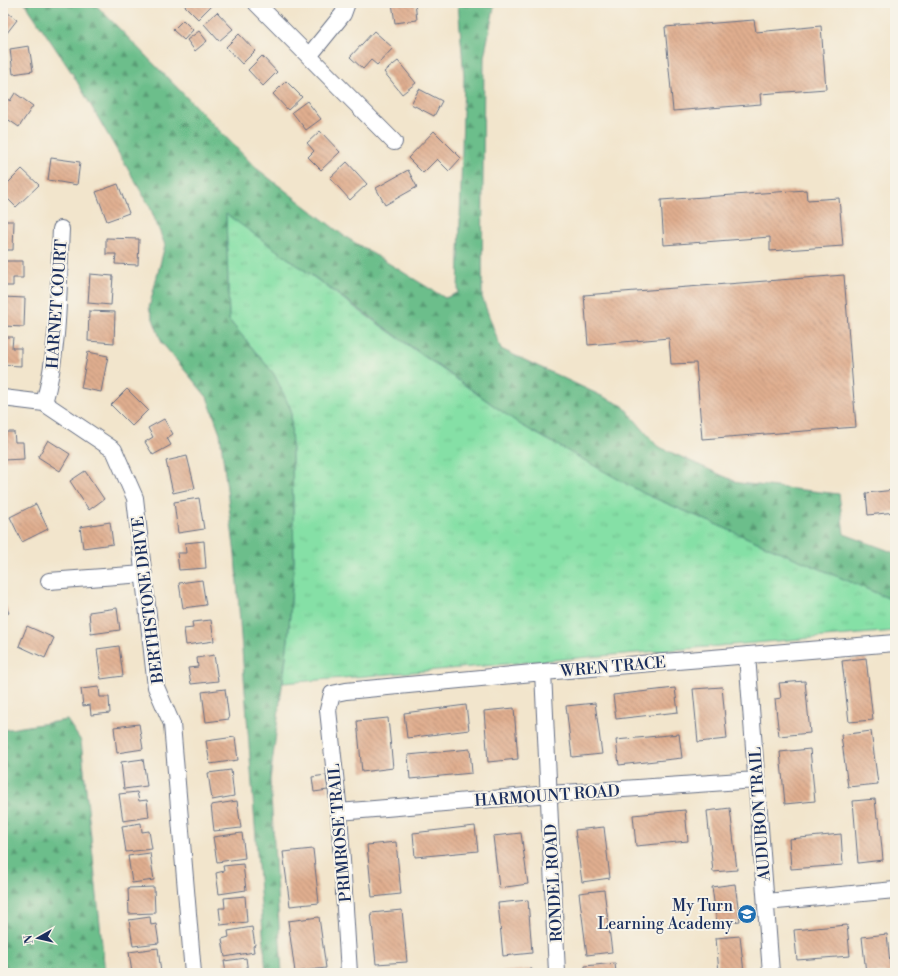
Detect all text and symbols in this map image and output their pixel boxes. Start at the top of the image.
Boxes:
street label: HARNET COURT [42,239,71,369]
street label: BERTHSTONE DRIVE [128,515,168,686]
street label: WREN TRACE [558,652,667,682]
street label: AUDUBON TRAIL [745,746,775,882]
street label: PRIMROSE TRAIL [324,762,356,903]
street label: HARMOUNT ROAD [474,781,620,811]
street label: RONDEL ROAD [541,823,567,943]
place label: My Turn Learning Academy [598,896,733,934]
school or university icon: My Turn Learning Academy [736,903,758,925]
north arrow [18,918,58,958]
text: N [22,934,37,945]

